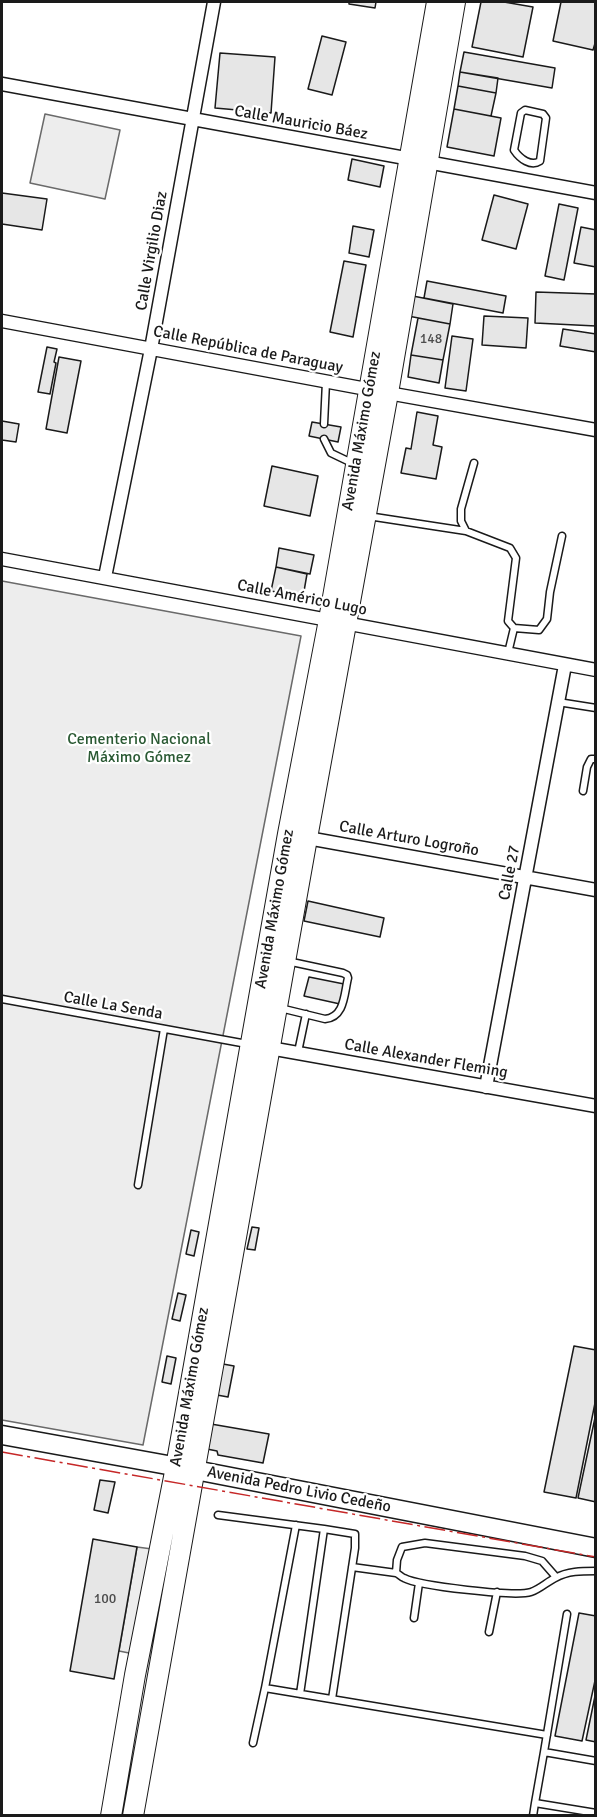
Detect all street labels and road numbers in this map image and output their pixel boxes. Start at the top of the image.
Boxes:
street label: Calle Mauricio Báez [233,102,369,144]
street label: Calle Virgilio Diaz [132,190,172,312]
street label: Calle República de Paraguay [152,322,344,378]
street label: Avenida Máximo Gómez [339,350,385,512]
street label: Calle Américo Lugo [235,576,369,620]
street label: Calle Arturo Logroño [338,817,480,861]
street label: Avenida Máximo Gómez [252,828,298,990]
street label: Calle 27 [495,844,525,902]
street label: Calle La Senda [62,988,164,1024]
street label: Calle Alexander Fleming [343,1035,509,1083]
street label: Avenida Máximo Gómez [167,1306,213,1468]
street label: Avenida Pedro Livio Cedeño [205,1463,393,1517]

